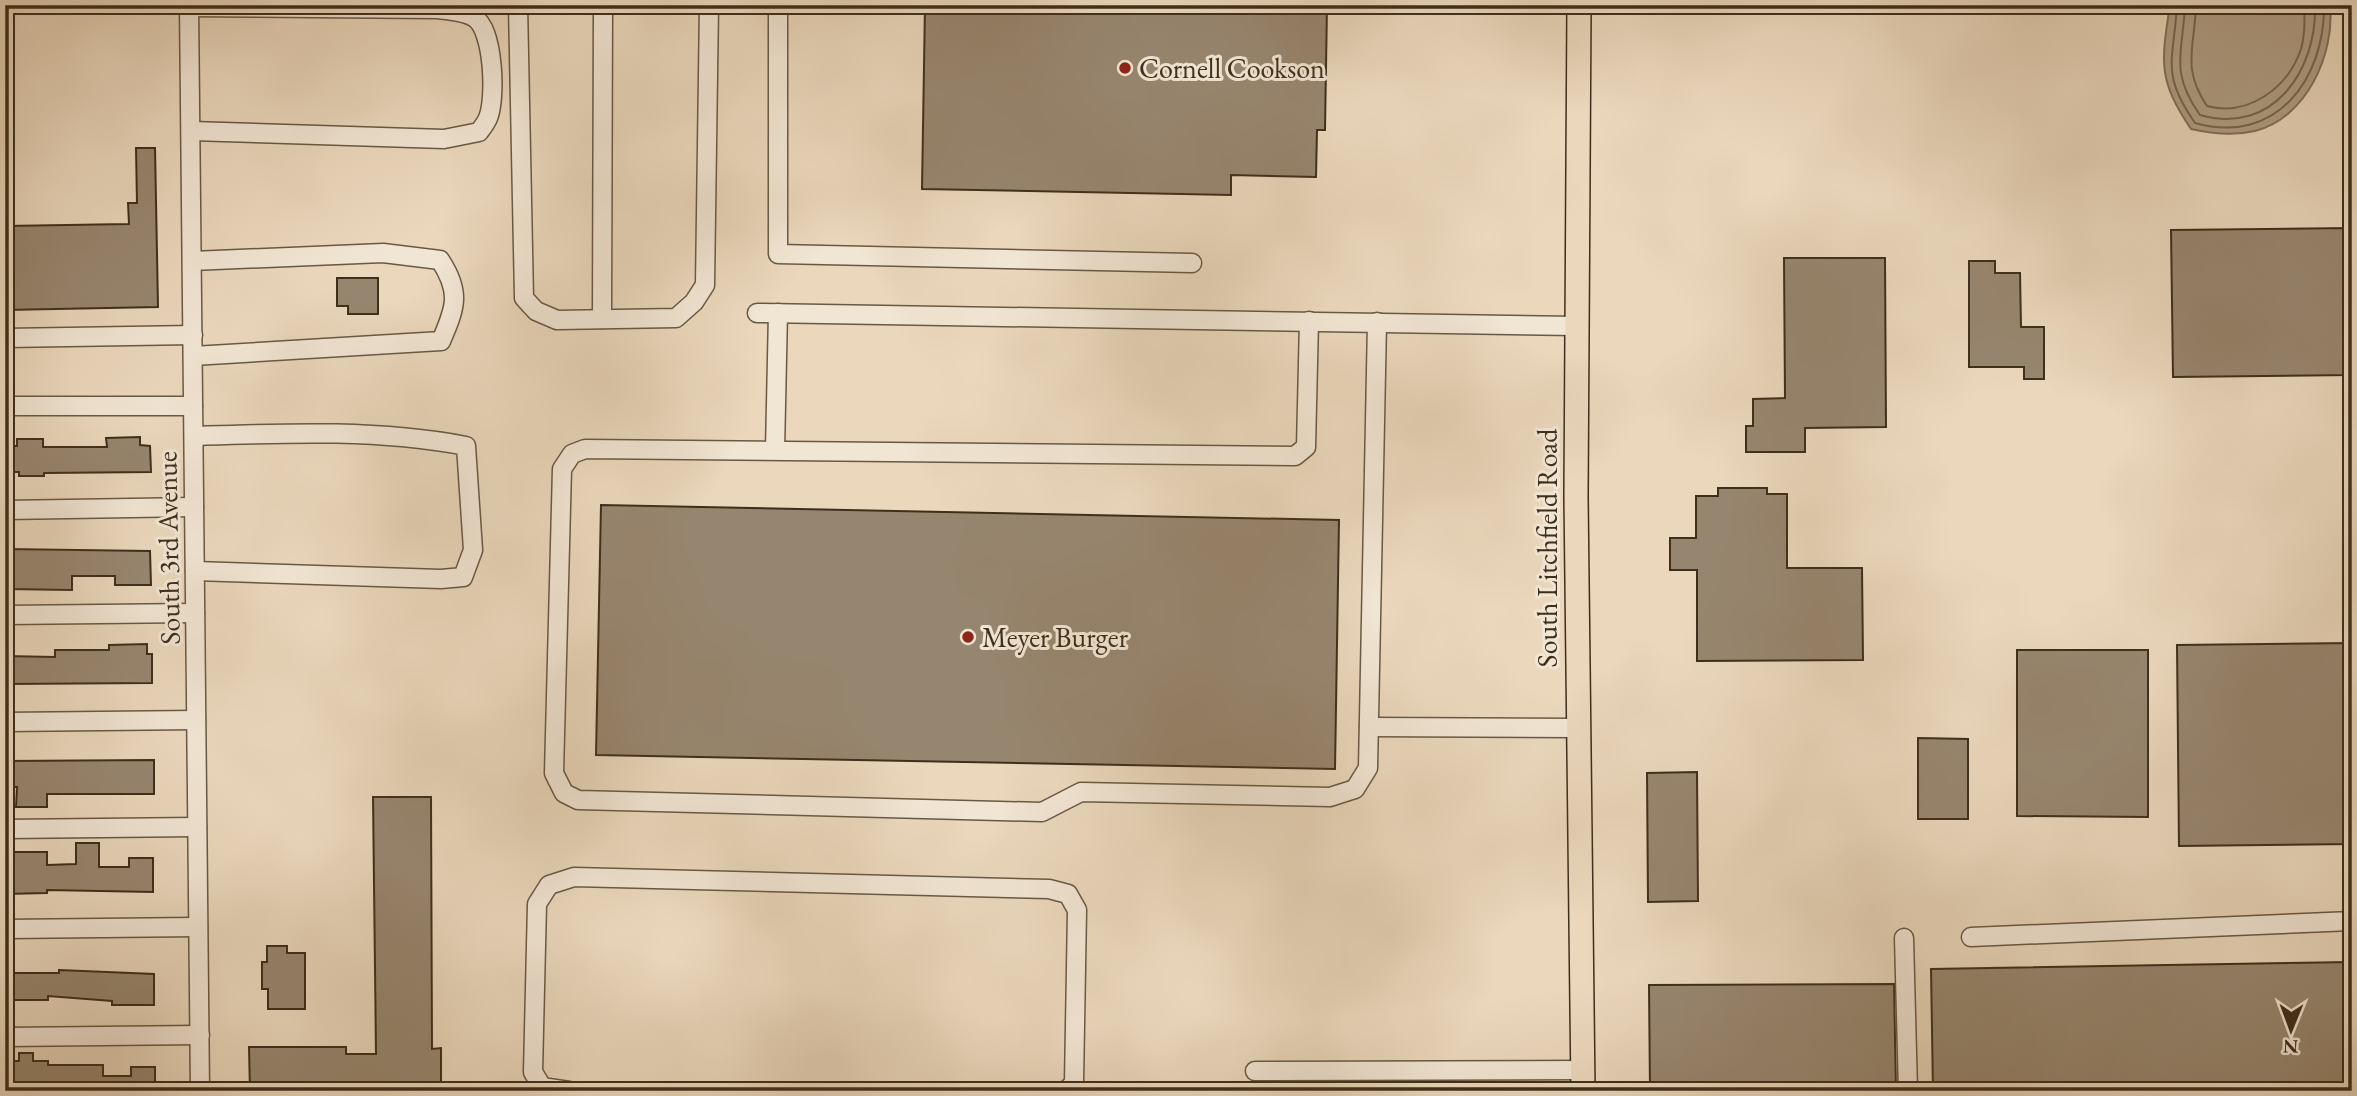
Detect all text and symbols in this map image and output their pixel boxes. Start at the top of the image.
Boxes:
place label: Cornell Cookson [1139,50,1325,86]
marker: Cornell Cookson [1117,60,1133,76]
street label: South Litchfield Road [1529,428,1565,667]
street label: South 3rd Avenue [148,451,188,645]
place label: Meyer Burger [982,619,1129,655]
marker: Meyer Burger [960,629,976,645]
north arrow [2256,995,2326,1064]
text: N [2282,1034,2299,1059]

